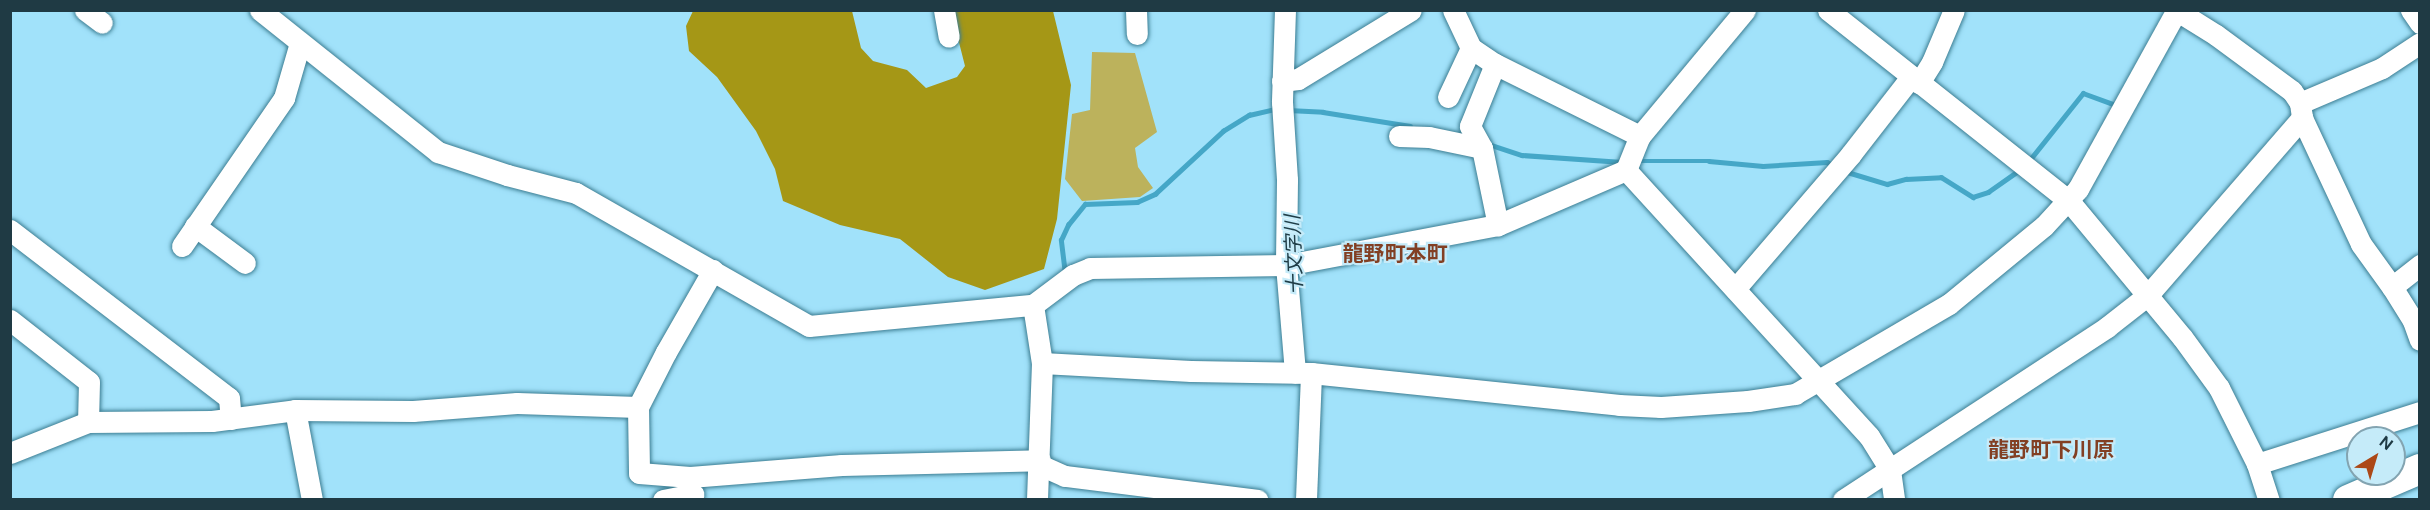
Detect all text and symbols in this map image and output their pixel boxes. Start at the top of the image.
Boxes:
water label: 十文字川 [1281,215,1307,295]
district label: 龍野町本町 [1343,241,1447,267]
north arrow [2346,426,2406,486]
text: N [2375,431,2397,455]
district label: 龍野町下川原 [1988,437,2114,463]

